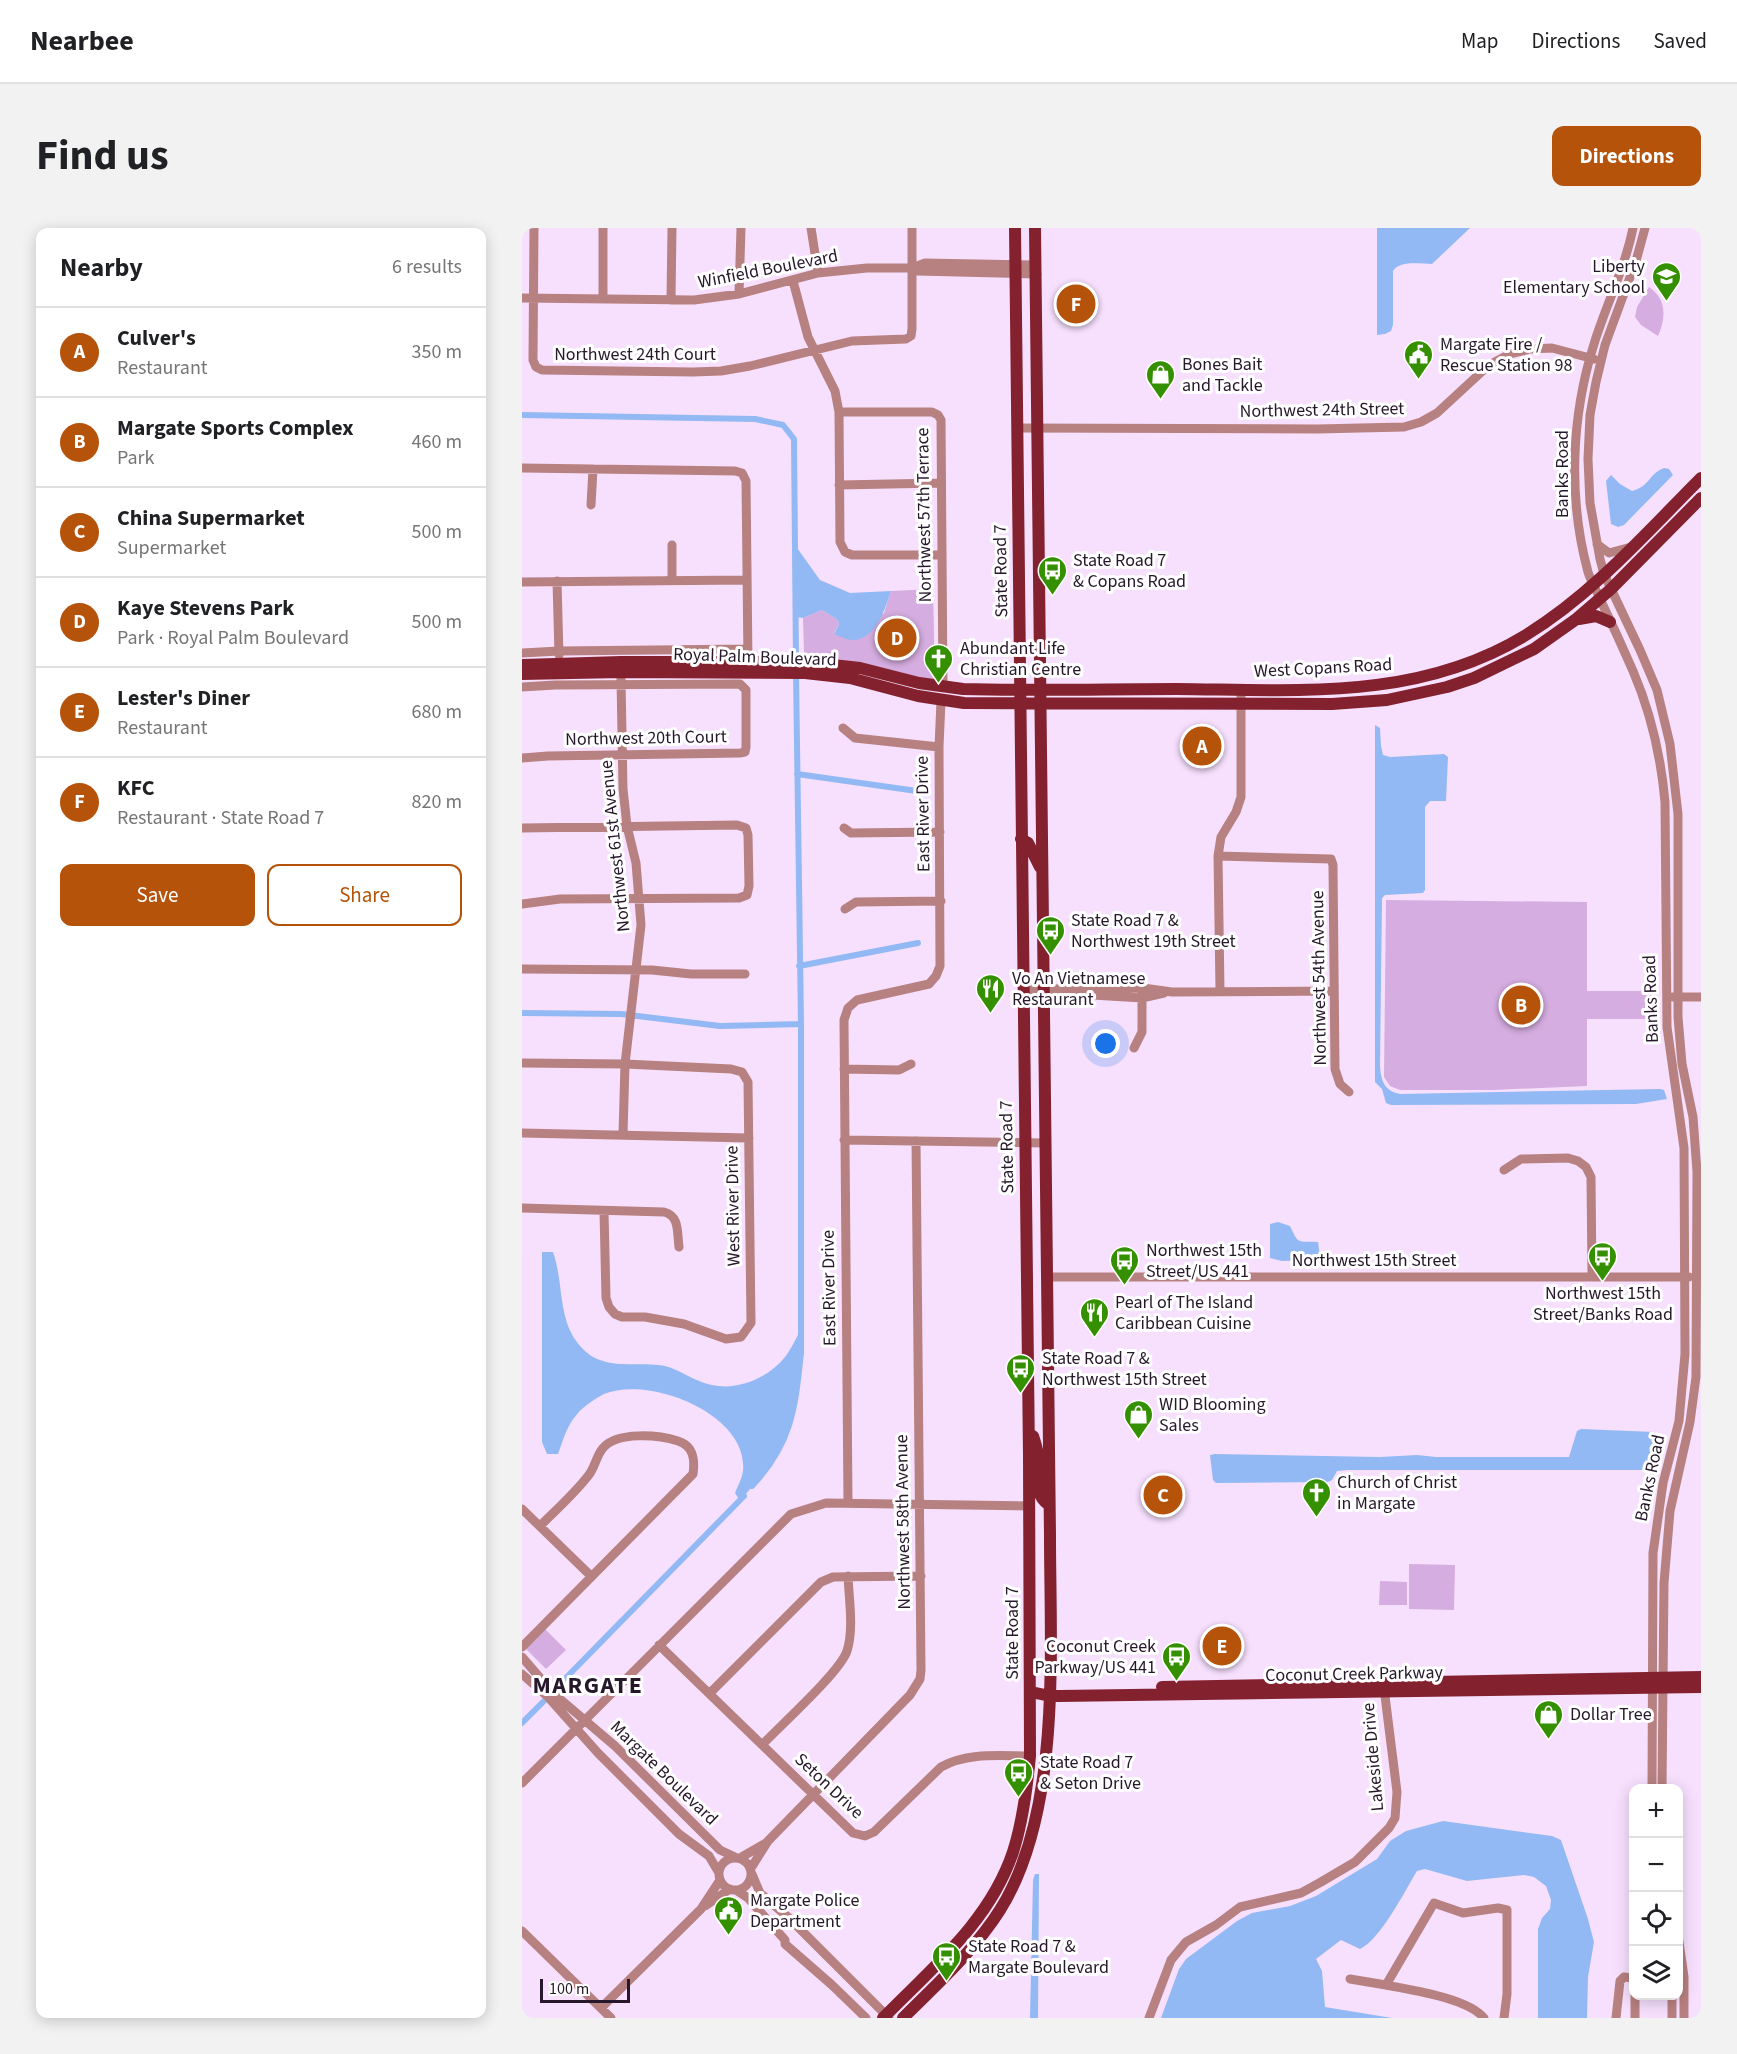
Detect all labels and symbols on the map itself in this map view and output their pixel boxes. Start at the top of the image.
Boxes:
street label: Winfield Boulevard [696,243,840,295]
place label: Liberty Elementary School [1503,254,1646,300]
school or university icon: Liberty Elementary School [1650,260,1682,302]
pin: F [1056,282,1096,326]
place label: Margate Fire / Rescue Station 98 [1440,332,1572,378]
public building icon: Margate Fire / Rescue Station 98 [1403,338,1435,380]
street label: Northwest 24th Court [554,342,716,367]
place label: Bones Bait and Tackle [1182,352,1263,398]
shop icon: Bones Bait and Tackle [1145,358,1177,400]
street label: Northwest 24th Street [1239,396,1405,424]
street label: Northwest 57th Terrace [910,427,938,603]
street label: Banks Road [1550,430,1575,518]
street label: State Road 7 [988,524,1014,618]
place label: State Road 7 & Copans Road [1073,548,1186,594]
bus stop icon: State Road 7 & Copans Road [1036,554,1068,596]
pin: D [878,616,916,660]
place label: Abundant Life Christian Centre [960,636,1081,682]
street label: Royal Palm Boulevard [673,642,837,672]
church icon: Abundant Life Christian Centre [923,642,955,684]
street label: West Copans Road [1253,652,1393,684]
street label: Northwest 20th Court [565,724,727,752]
pin: A [1182,724,1222,768]
street label: East River Drive [909,756,937,872]
street label: Northwest 61st Avenue [594,759,636,933]
street label: Northwest 54th Avenue [1305,890,1333,1066]
place label: State Road 7 & Northwest 19th Street [1071,908,1236,954]
bus stop icon: State Road 7 & Northwest 19th Street [1034,914,1066,956]
street label: Banks Road [1637,954,1665,1044]
place label: Vo An Vietnamese Restaurant [1012,966,1145,1012]
restaurant icon: Vo An Vietnamese Restaurant [975,972,1007,1014]
pin: B [1502,982,1540,1028]
your location [1091,1029,1120,1058]
street label: State Road 7 [994,1100,1020,1194]
street label: West River Drive [719,1145,747,1267]
street label: East River Drive [815,1230,843,1346]
place label: Northwest 15th Street/US 441 [1146,1238,1262,1284]
bus stop icon: Northwest 15th Street/Banks Road [1587,1240,1619,1282]
bus stop icon: Northwest 15th Street/US 441 [1109,1244,1141,1286]
street label: Northwest 15th Street [1292,1248,1456,1273]
place label: Northwest 15th Street/Banks Road [1533,1281,1673,1327]
place label: Pearl of The Island Caribbean Cuisine [1115,1290,1253,1336]
restaurant icon: Pearl of The Island Caribbean Cuisine [1078,1296,1110,1338]
place label: State Road 7 & Northwest 15th Street [1042,1346,1207,1392]
bus stop icon: State Road 7 & Northwest 15th Street [1005,1352,1037,1394]
place label: WID Blooming Sales [1159,1392,1266,1438]
shop icon: WID Blooming Sales [1122,1398,1154,1440]
street label: Banks Road [1629,1432,1671,1524]
street label: Northwest 58th Avenue [889,1434,917,1610]
place label: Church of Christ in Margate [1337,1470,1457,1516]
pin: C [1144,1472,1182,1518]
church icon: Church of Christ in Margate [1300,1476,1332,1518]
street label: State Road 7 [1000,1586,1025,1680]
pin: E [1202,1624,1242,1668]
place label: Coconut Creek Parkway/US 441 [1035,1634,1156,1680]
bus stop icon: Coconut Creek Parkway/US 441 [1161,1640,1193,1682]
street label: Coconut Creek Parkway [1265,1660,1444,1688]
district label: MARGATE [533,1668,643,1703]
shop icon: Dollar Tree [1533,1698,1565,1740]
street label: Lakeside Drive [1356,1702,1390,1812]
place label: Dollar Tree [1570,1702,1652,1727]
street label: Margate Boulevard [605,1715,723,1831]
street label: Seton Drive [789,1747,869,1825]
place label: State Road 7 & Seton Drive [1040,1750,1141,1796]
bus stop icon: State Road 7 & Seton Drive [1003,1756,1035,1798]
place label: Margate Police Department [750,1888,860,1934]
public building icon: Margate Police Department [713,1894,745,1936]
place label: State Road 7 & Margate Boulevard [968,1934,1109,1980]
bus stop icon: State Road 7 & Margate Boulevard [931,1940,963,1982]
scale bar [540,1976,630,2004]

